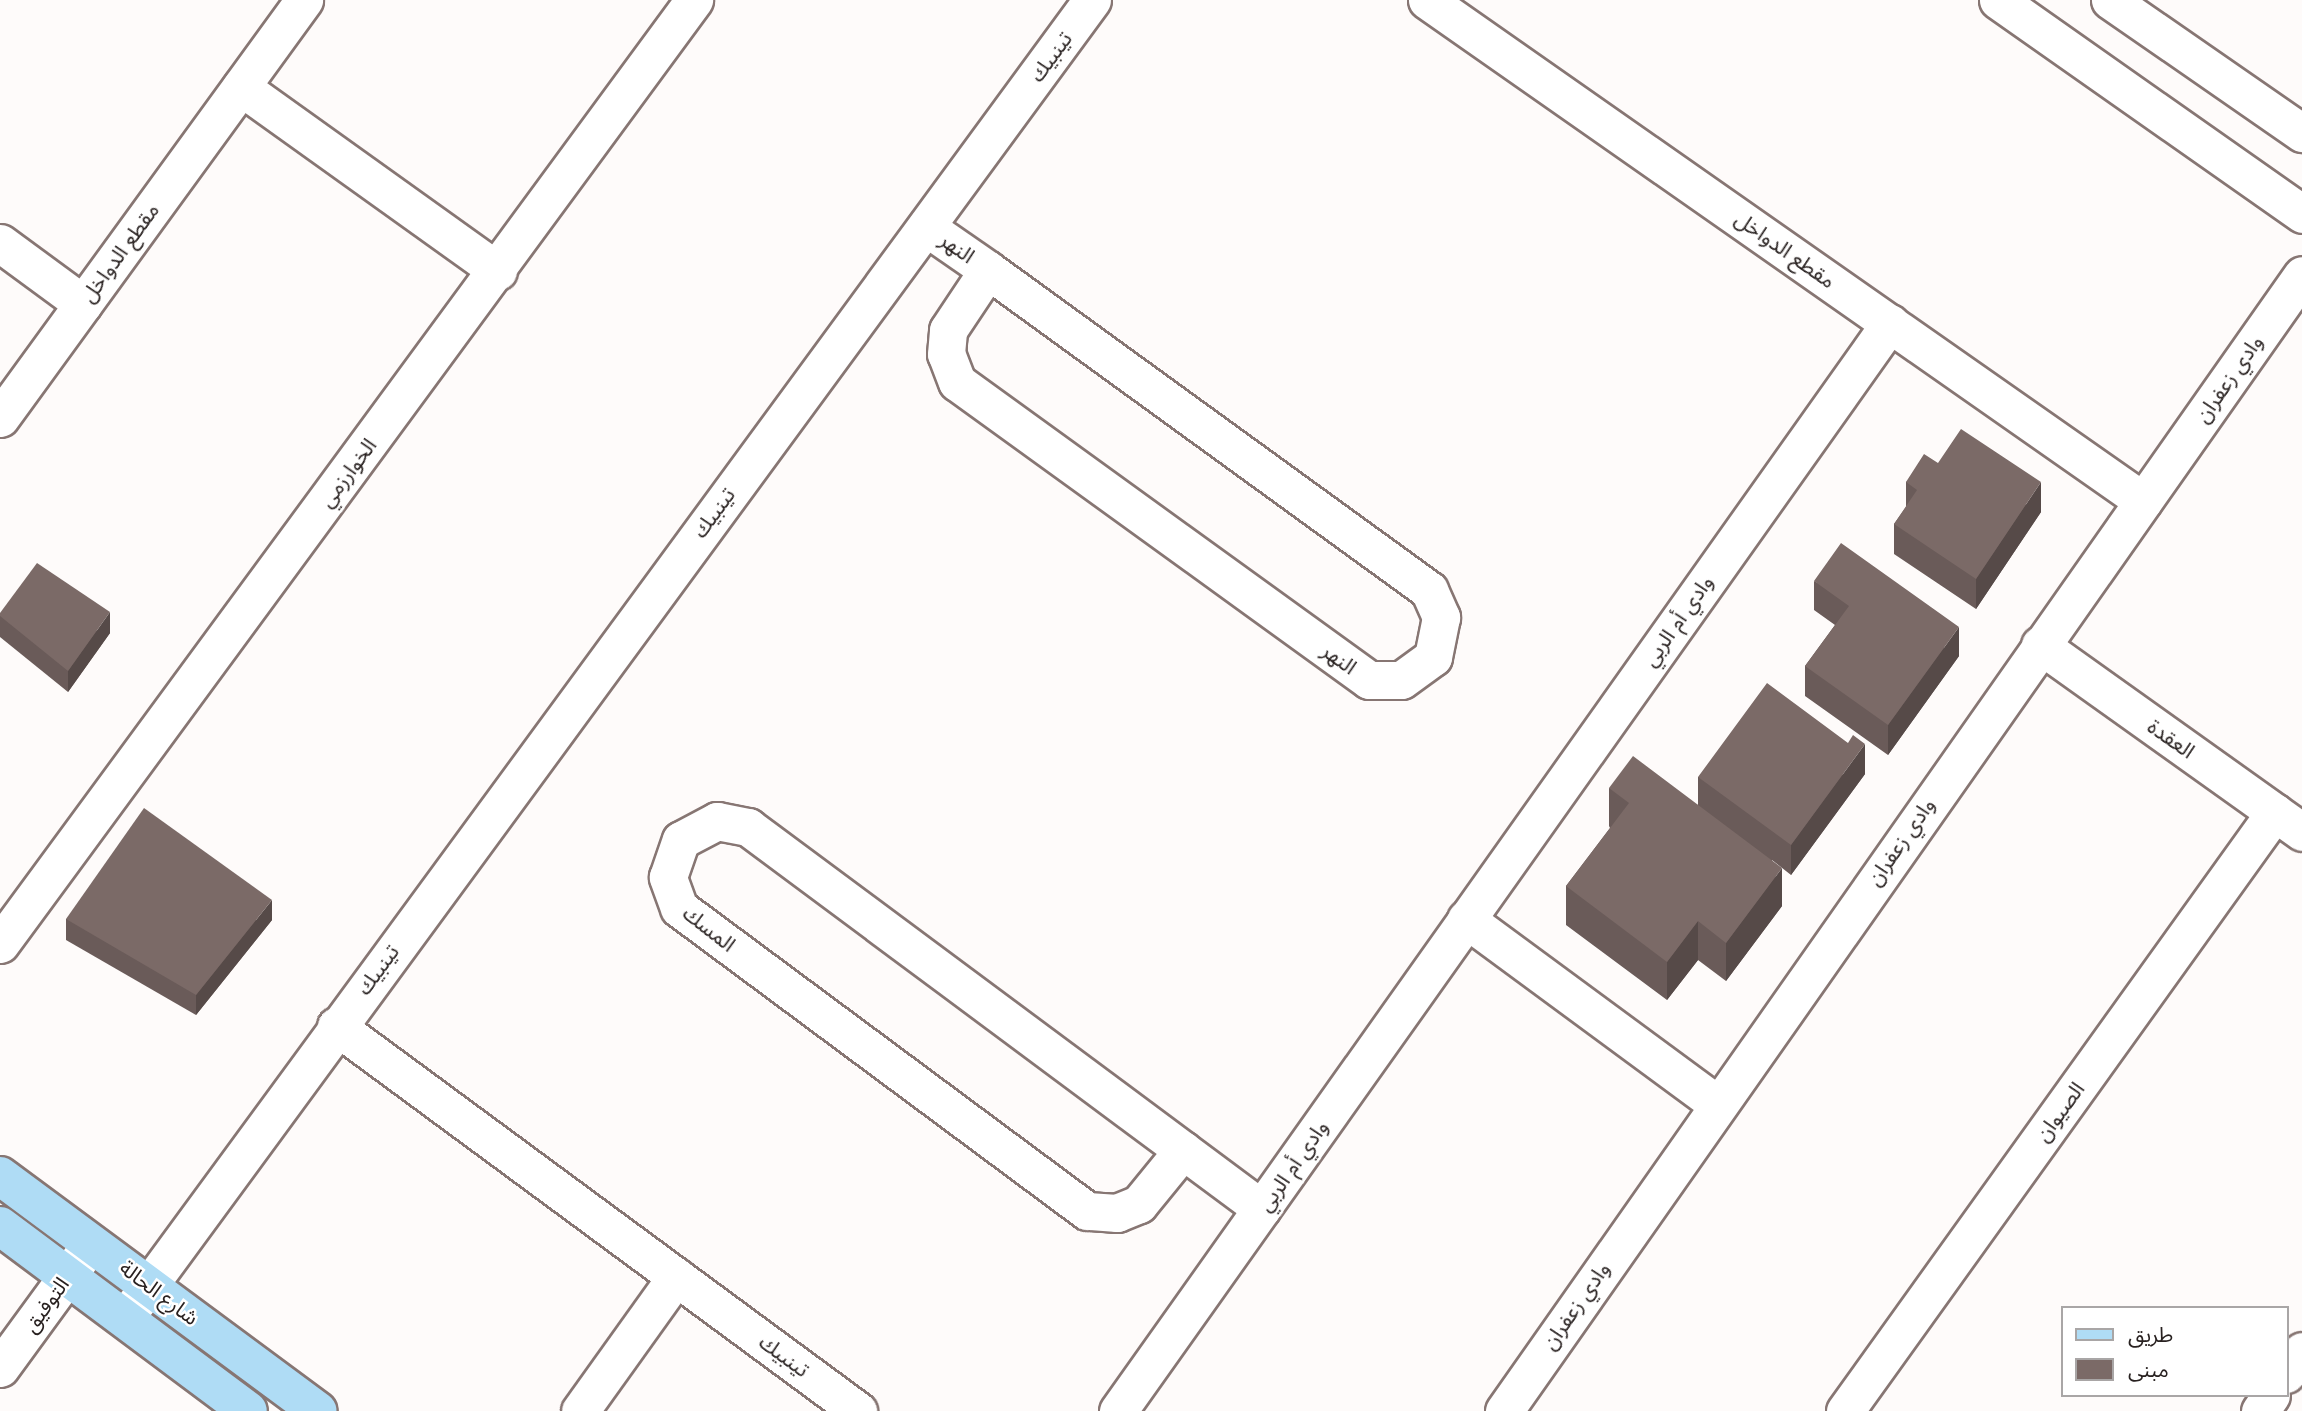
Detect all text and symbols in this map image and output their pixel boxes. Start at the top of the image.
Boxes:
street label: تينبيك [1024,27,1078,87]
street label: مقطع الدواخل [76,198,164,308]
street label: مقطع الدواخل [1730,206,1840,294]
street label: النهر [935,227,979,269]
street label: وادي زعفران [2190,330,2268,428]
street label: الخوارزمي [314,434,382,512]
street label: تينبيك [687,483,741,543]
street label: وادي أم الربي [1637,570,1719,672]
street label: النهر [1317,638,1361,680]
street label: العقدة [2143,714,2199,764]
street label: وادي زعفران [1862,793,1940,891]
street label: المسك [678,901,740,957]
street label: تينبيك [351,940,405,1000]
street label: الصيوان [2030,1077,2090,1147]
street label: وادي أم الربي [1252,1115,1334,1217]
street label: شارع الحالة [115,1255,203,1331]
street label: وادي زعفران [1537,1257,1615,1355]
street label: التوفيق [17,1272,75,1338]
legend [2060,1306,2288,1397]
text: طريق [2128,1322,2173,1347]
street label: تينبيك [754,1329,814,1383]
text: مبنى [2128,1357,2169,1382]

